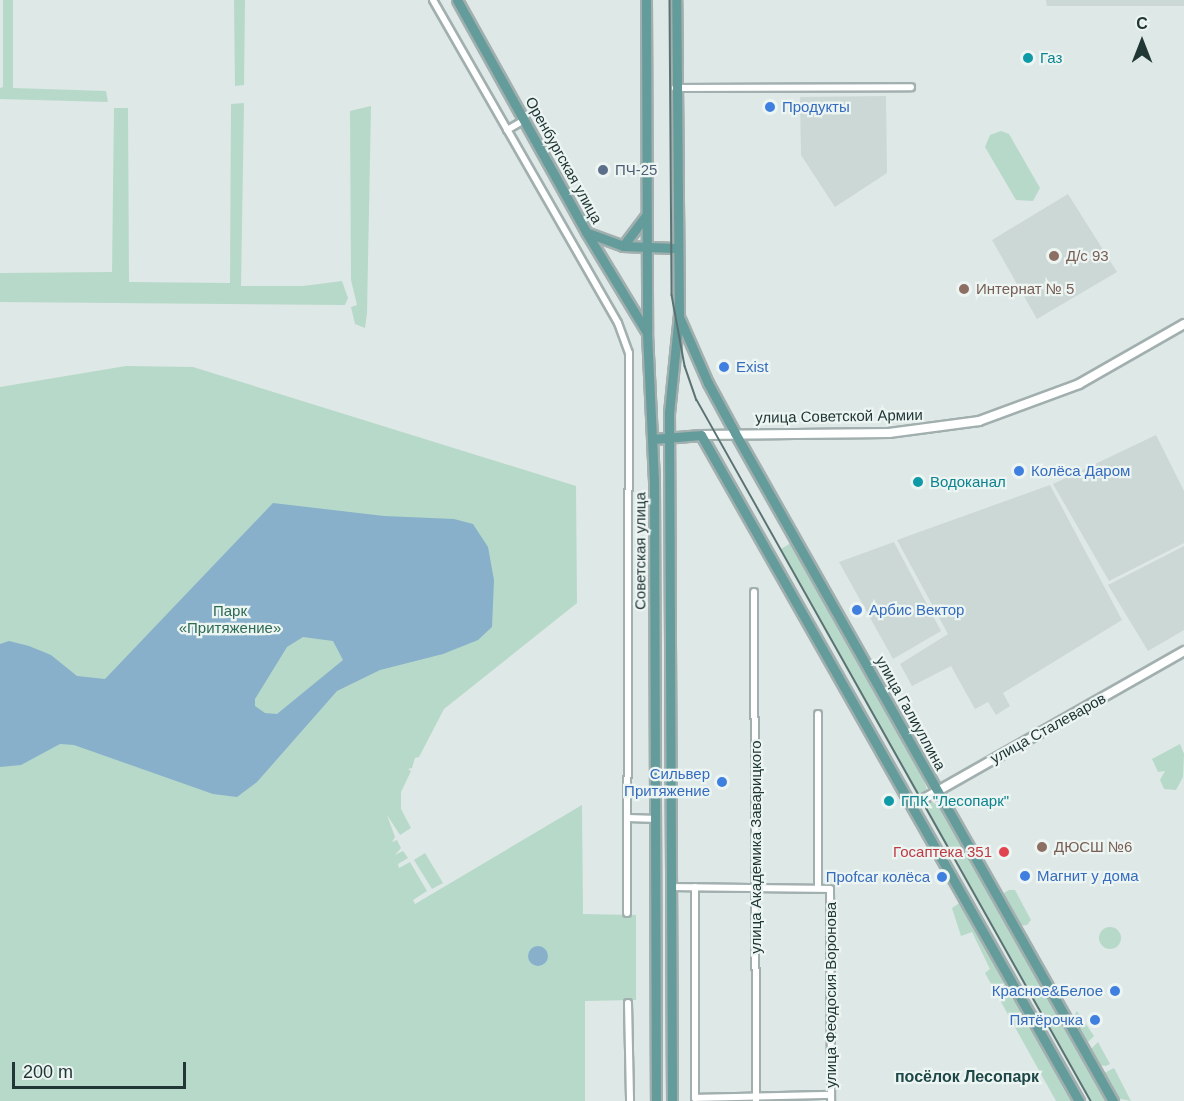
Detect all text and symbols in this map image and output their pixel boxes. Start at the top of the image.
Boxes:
north arrow [1112,12,1172,72]
text: С [1136,15,1148,32]
place label: Газ [1040,49,1062,67]
marker: Газ [1021,51,1035,65]
street label: Оренбургская улица [522,94,606,226]
place label: Продукты [782,98,850,116]
marker: Продукты [763,100,777,114]
place label: ПЧ-25 [615,161,657,179]
marker: ПЧ-25 [596,163,610,177]
place label: Д/с 93 [1066,247,1109,265]
marker: Д/с 93 [1047,249,1061,263]
place label: Интернат № 5 [976,280,1074,298]
marker: Интернат № 5 [957,282,971,296]
place label: Exist [736,358,769,376]
marker: Exist [717,360,731,374]
street label: улица Советской Армии [755,406,923,426]
place label: Колёса Даром [1031,462,1130,480]
marker: Колёса Даром [1012,464,1026,478]
place label: Водоканал [930,473,1006,491]
marker: Водоканал [911,475,925,489]
street label: Советская улица [631,492,649,610]
park label: Парк «Притяжение» [179,601,281,636]
place label: Арбис Вектор [869,601,964,619]
marker: Арбис Вектор [850,603,864,617]
street label: улица Галиуллина [872,653,950,773]
street label: улица Сталеваров [987,689,1109,767]
street label: улица Академика Заварицкого [747,740,765,954]
place label: Сильвер Притяжение [624,764,710,799]
marker: Сильвер Притяжение [715,775,729,789]
place label: ГПК "Лесопарк" [901,792,1009,810]
marker: ГПК "Лесопарк" [882,794,896,808]
place label: ДЮСШ №6 [1054,838,1132,856]
marker: ДЮСШ №6 [1035,840,1049,854]
place label: Госаптека 351 [893,843,992,861]
marker: Госаптека 351 [997,845,1011,859]
place label: Магнит у дома [1037,867,1139,885]
place label: Проfcar колёса [826,868,930,886]
marker: Магнит у дома [1018,869,1032,883]
marker: Проfcar колёса [935,870,949,884]
street label: улица Феодосия Воронова [822,902,840,1088]
place label: Красное&Белое [992,982,1103,1000]
marker: Красное&Белое [1108,984,1122,998]
place label: Пятёрочка [1009,1011,1083,1029]
marker: Пятёрочка [1088,1013,1102,1027]
scale bar [15,1050,189,1088]
text: 200 m [23,1062,73,1082]
district label: посёлок Лесопарк [895,1067,1039,1087]

